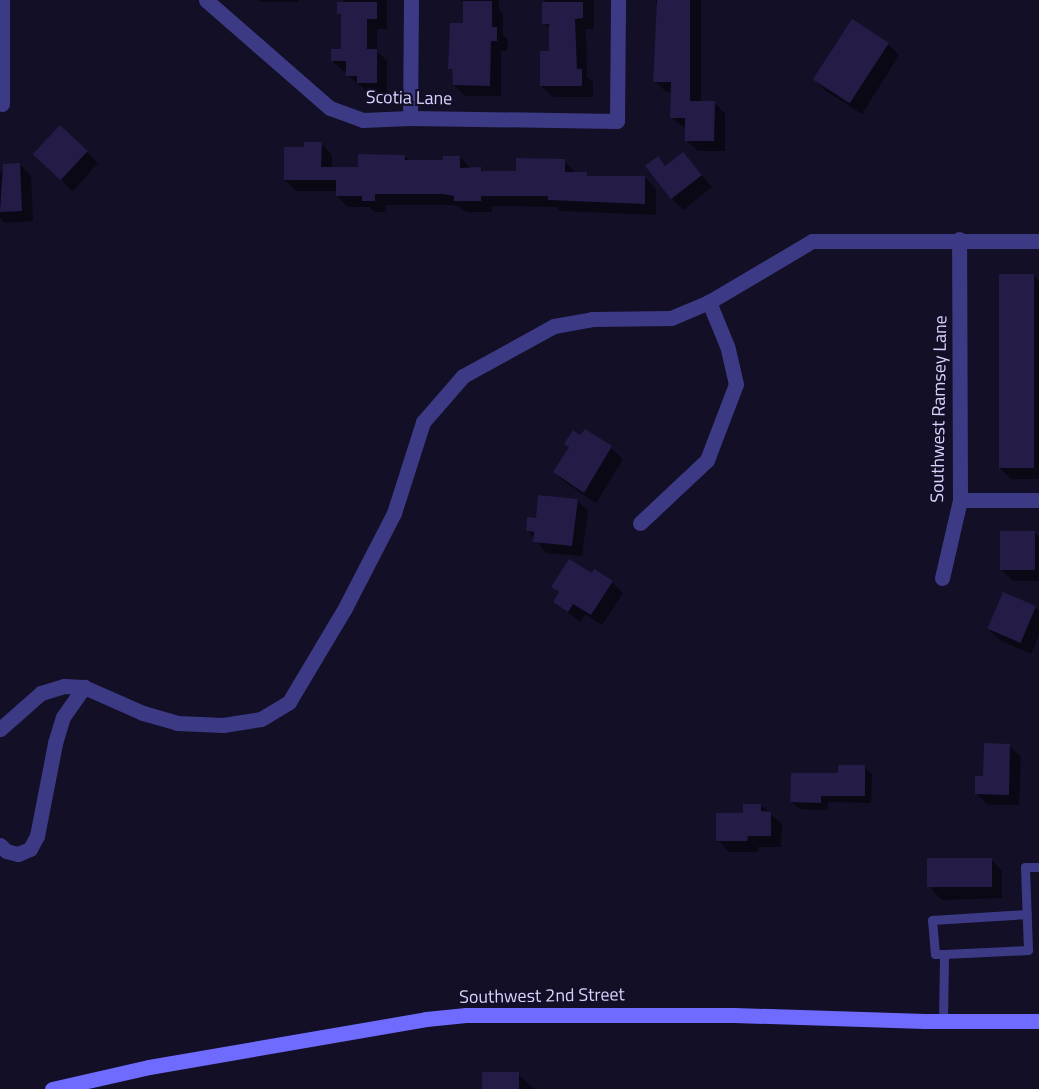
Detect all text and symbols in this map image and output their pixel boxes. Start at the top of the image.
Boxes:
street label: Scotia Lane [366,86,452,110]
street label: Southwest Ramsey Lane [927,315,951,503]
street label: Southwest 2nd Street [459,984,625,1008]

